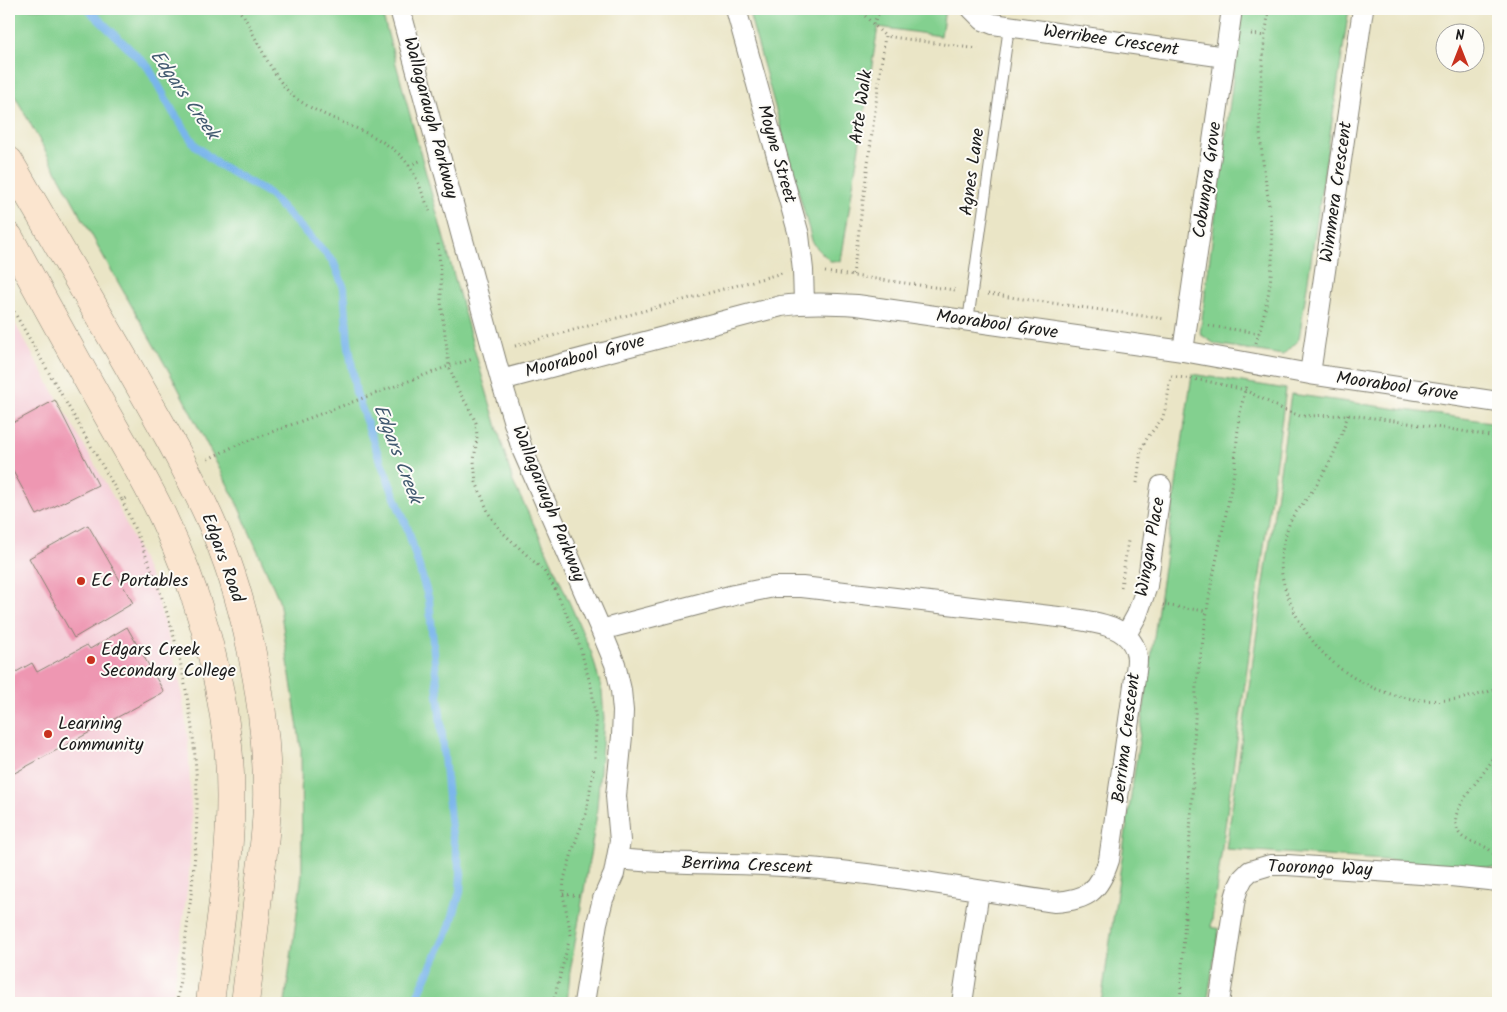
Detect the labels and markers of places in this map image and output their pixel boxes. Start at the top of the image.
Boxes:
place label: EC Portables [91,567,189,596]
marker: EC Portables [75,575,87,587]
place label: Edgars Creek Secondary College [101,636,236,686]
marker: Edgars Creek Secondary College [85,654,97,666]
place label: Learning Community [58,710,144,760]
marker: Learning Community [42,728,54,740]

